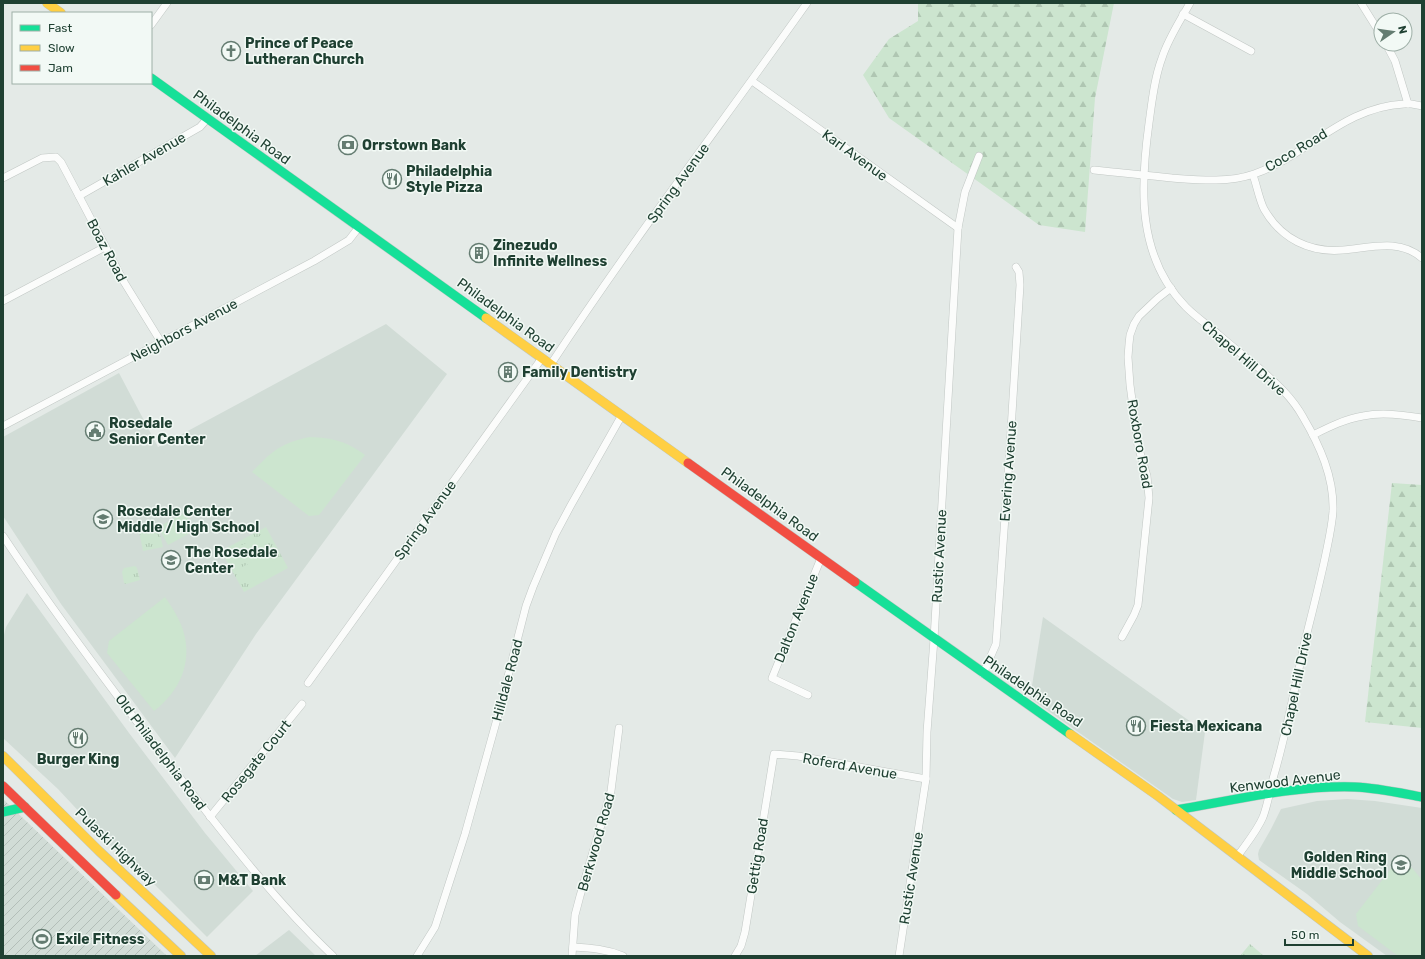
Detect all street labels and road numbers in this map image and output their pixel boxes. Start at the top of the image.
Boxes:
street label: Philadelphia Road [190,86,294,168]
street label: Coco Road [1262,125,1331,176]
street label: Karl Avenue [819,126,891,185]
street label: Kahler Avenue [100,129,189,190]
street label: Spring Avenue [644,140,713,227]
street label: Boaz Road [83,216,130,285]
street label: Philadelphia Road [454,274,558,356]
street label: Neighbors Avenue [128,295,241,366]
street label: Chapel Hill Drive [1198,317,1289,400]
street label: Roxboro Road [1123,398,1156,490]
street label: Evering Avenue [996,420,1021,522]
street label: Philadelphia Road [718,463,822,545]
street label: Spring Avenue [391,477,460,564]
street label: Rustic Avenue [929,509,950,603]
street label: Dalton Avenue [771,571,822,665]
street label: Chapel Hill Drive [1277,630,1316,738]
street label: Hilldale Road [488,637,527,723]
street label: Philadelphia Road [980,652,1086,731]
street label: Old Philadelphia Road [111,691,210,814]
street label: Rosegate Court [218,716,295,806]
street label: Roferd Avenue [801,750,899,783]
street label: Kenwood Avenue [1229,766,1342,797]
street label: Berkwood Road [574,791,619,893]
street label: Pulaski Highway [72,804,160,891]
street label: Gettig Road [743,817,772,895]
street label: Rustic Avenue [896,830,927,926]

